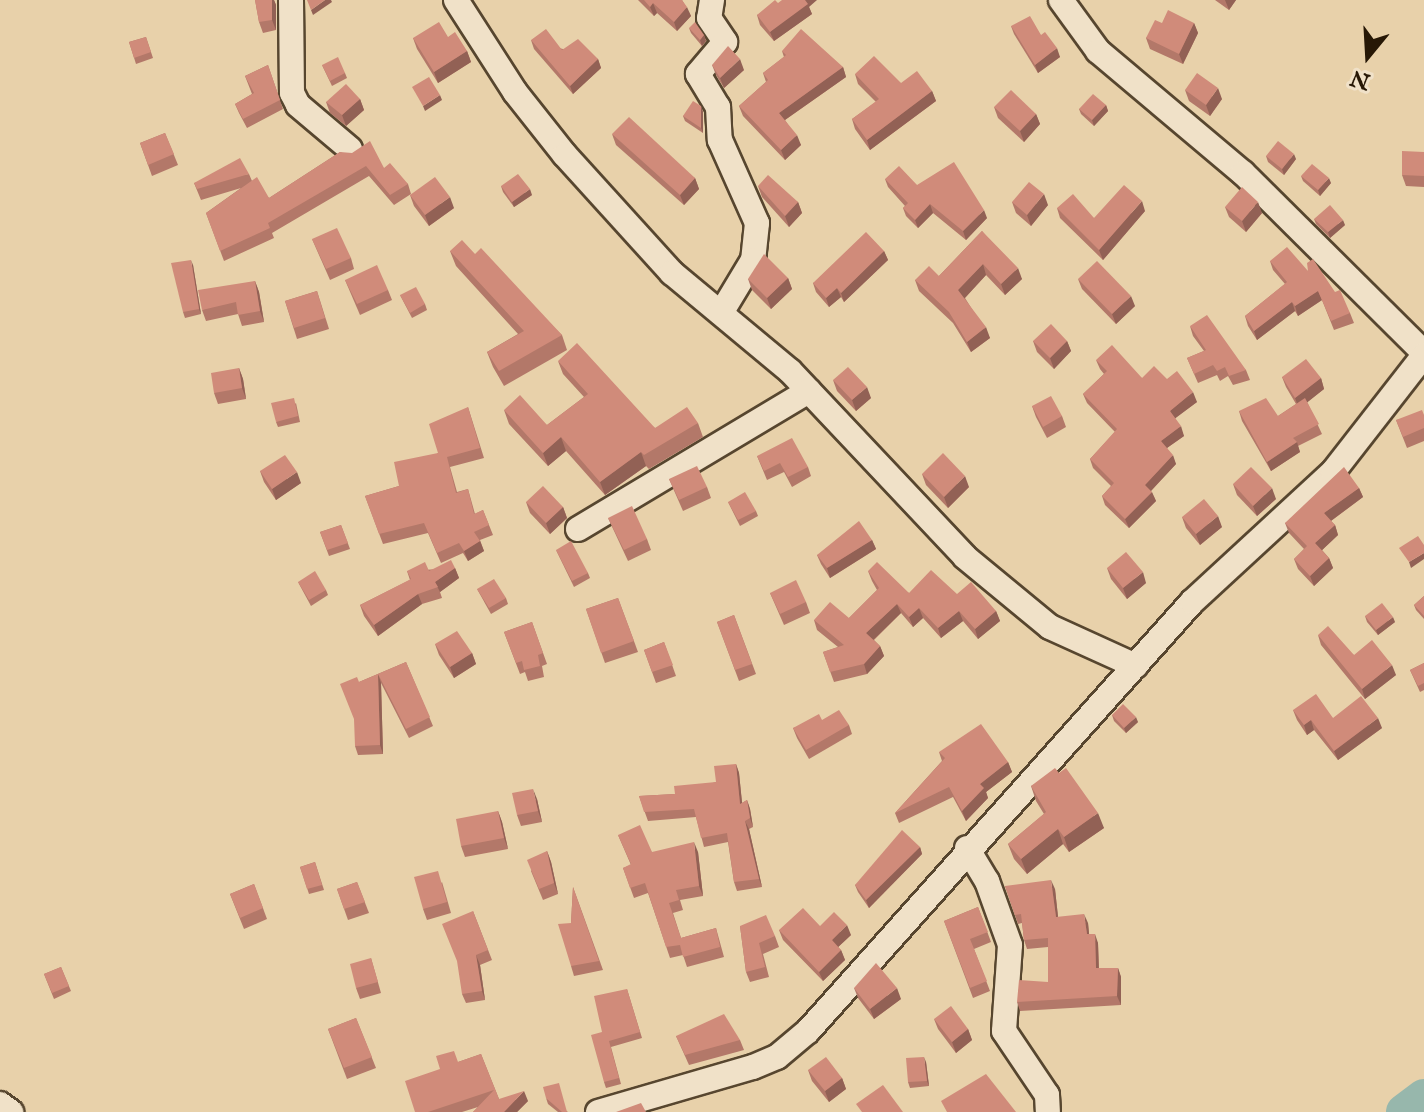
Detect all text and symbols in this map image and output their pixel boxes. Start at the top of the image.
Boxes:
north arrow [1328,16,1408,96]
text: N [1347,63,1374,95]

